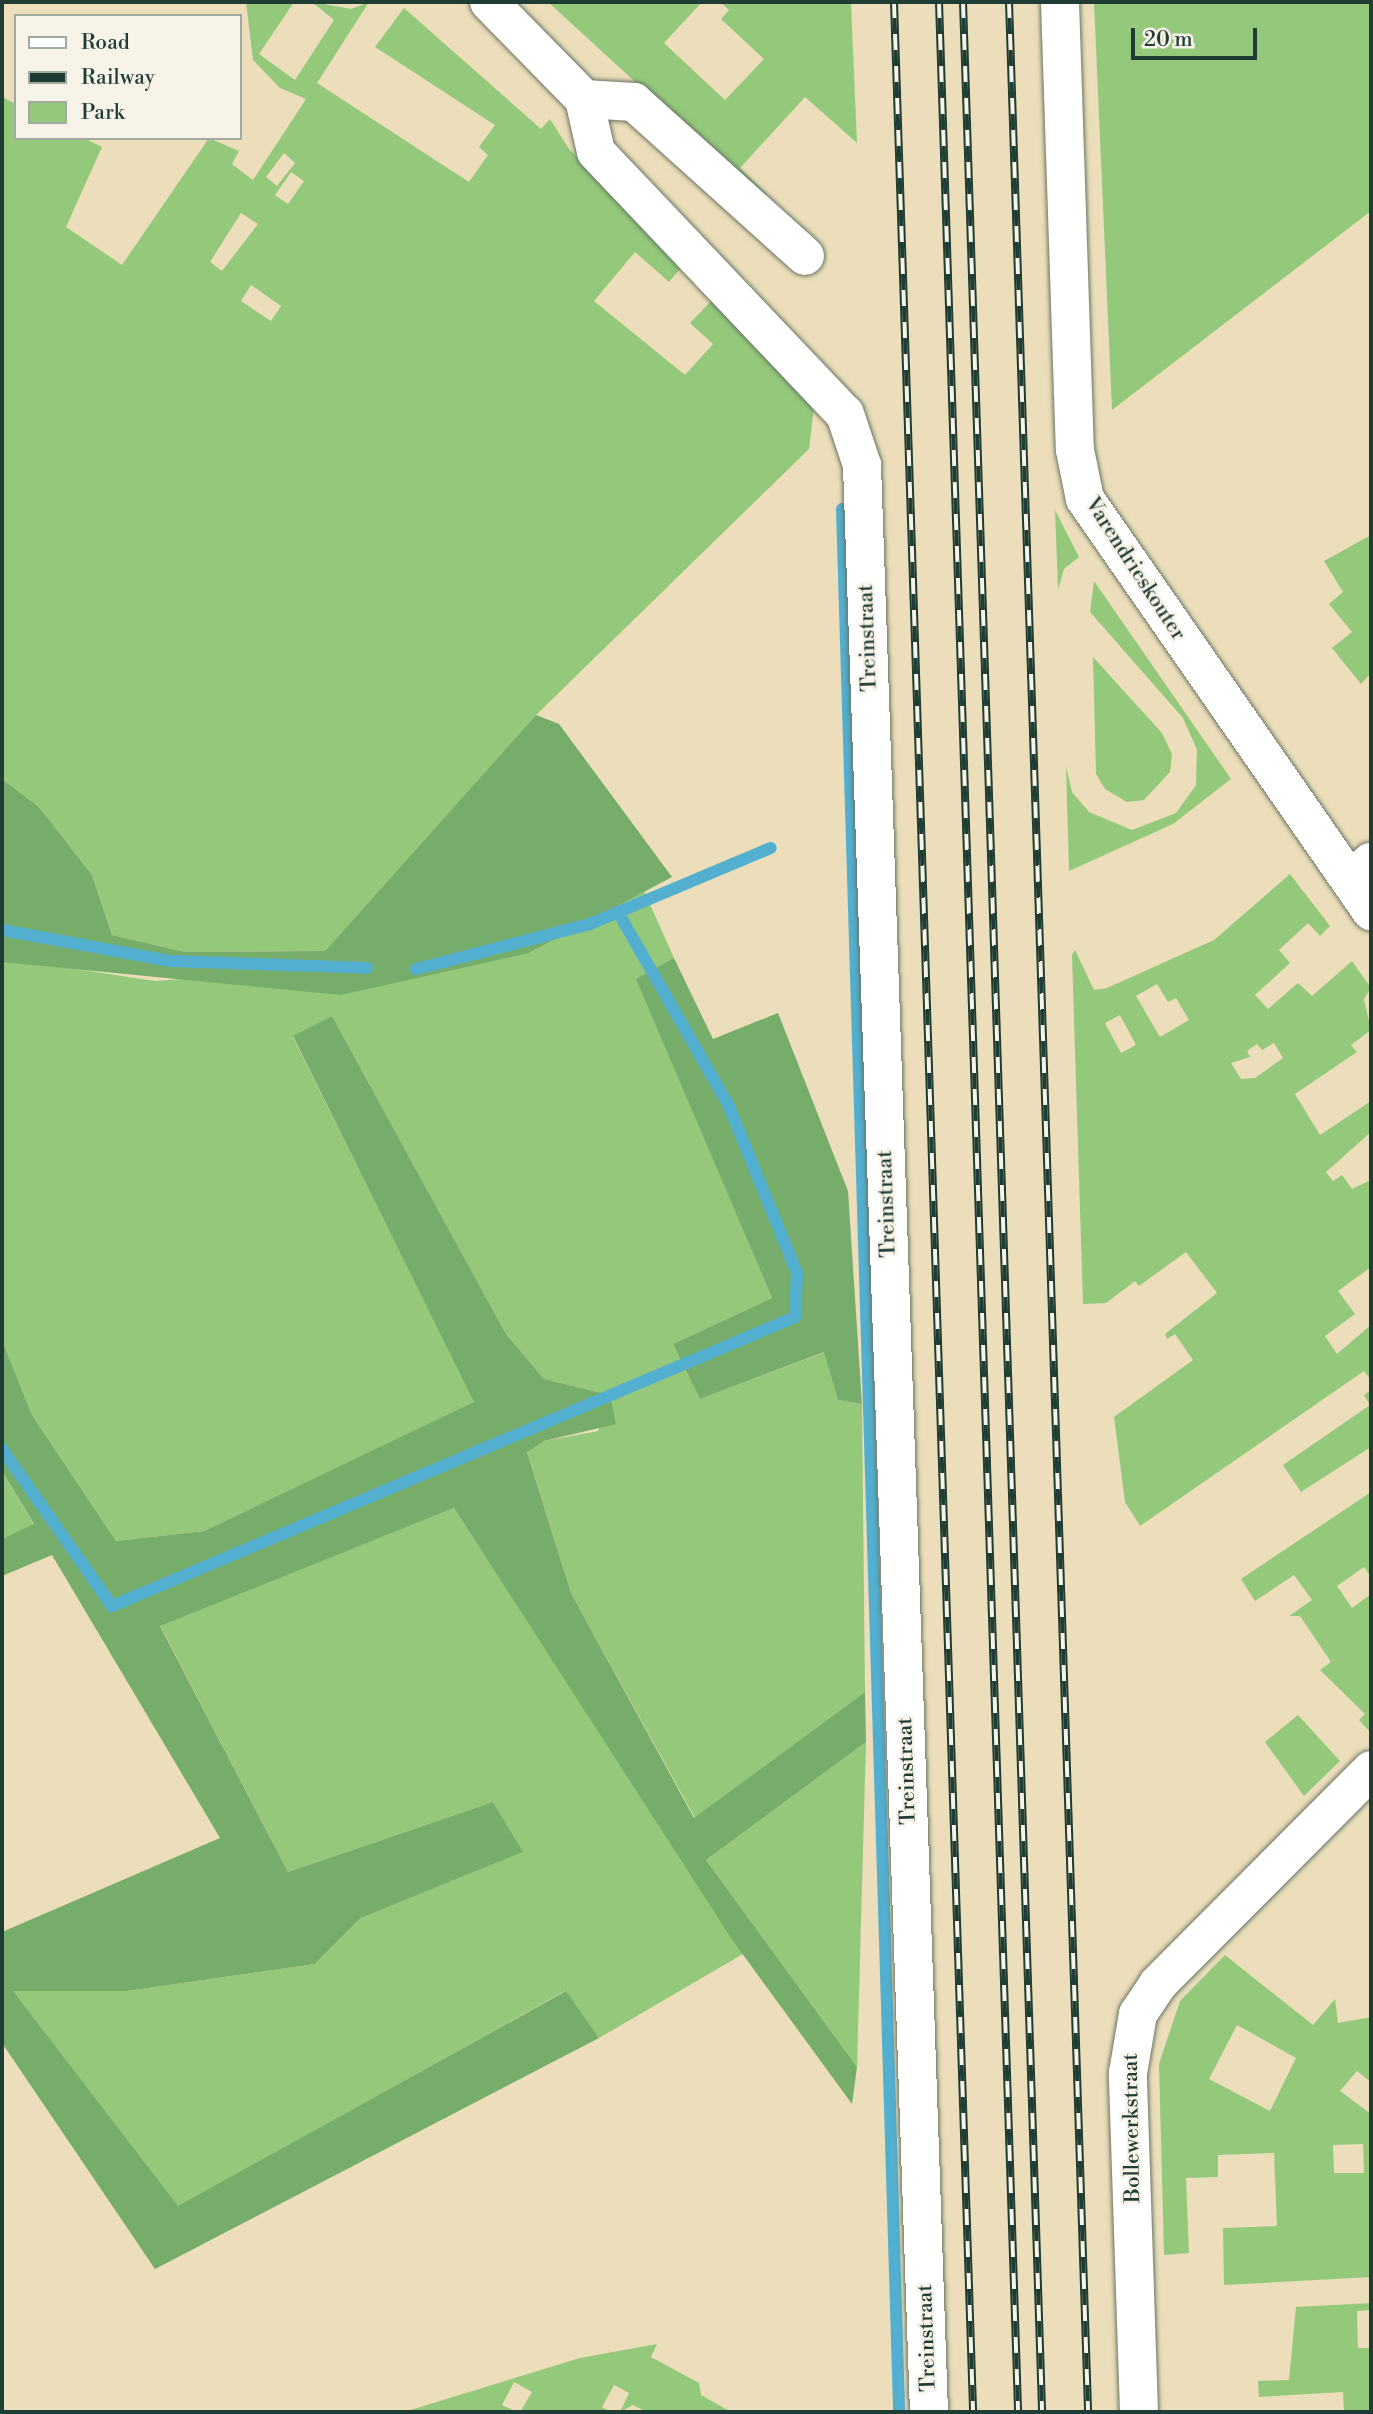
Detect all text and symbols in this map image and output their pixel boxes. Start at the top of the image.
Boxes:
legend [14,14,242,140]
scale bar [1135,14,1261,58]
text: 20 m [1144,27,1193,53]
text: Road [81,30,130,56]
text: Railway [81,65,155,91]
text: Park [81,100,125,126]
street label: Varendrieskouter [1079,493,1191,645]
street label: Treinstraat [854,584,882,692]
street label: Treinstraat [873,1150,901,1258]
street label: Treinstraat [893,1717,921,1825]
street label: Bollewerkstraat [1118,2053,1146,2203]
street label: Treinstraat [913,2284,941,2392]

